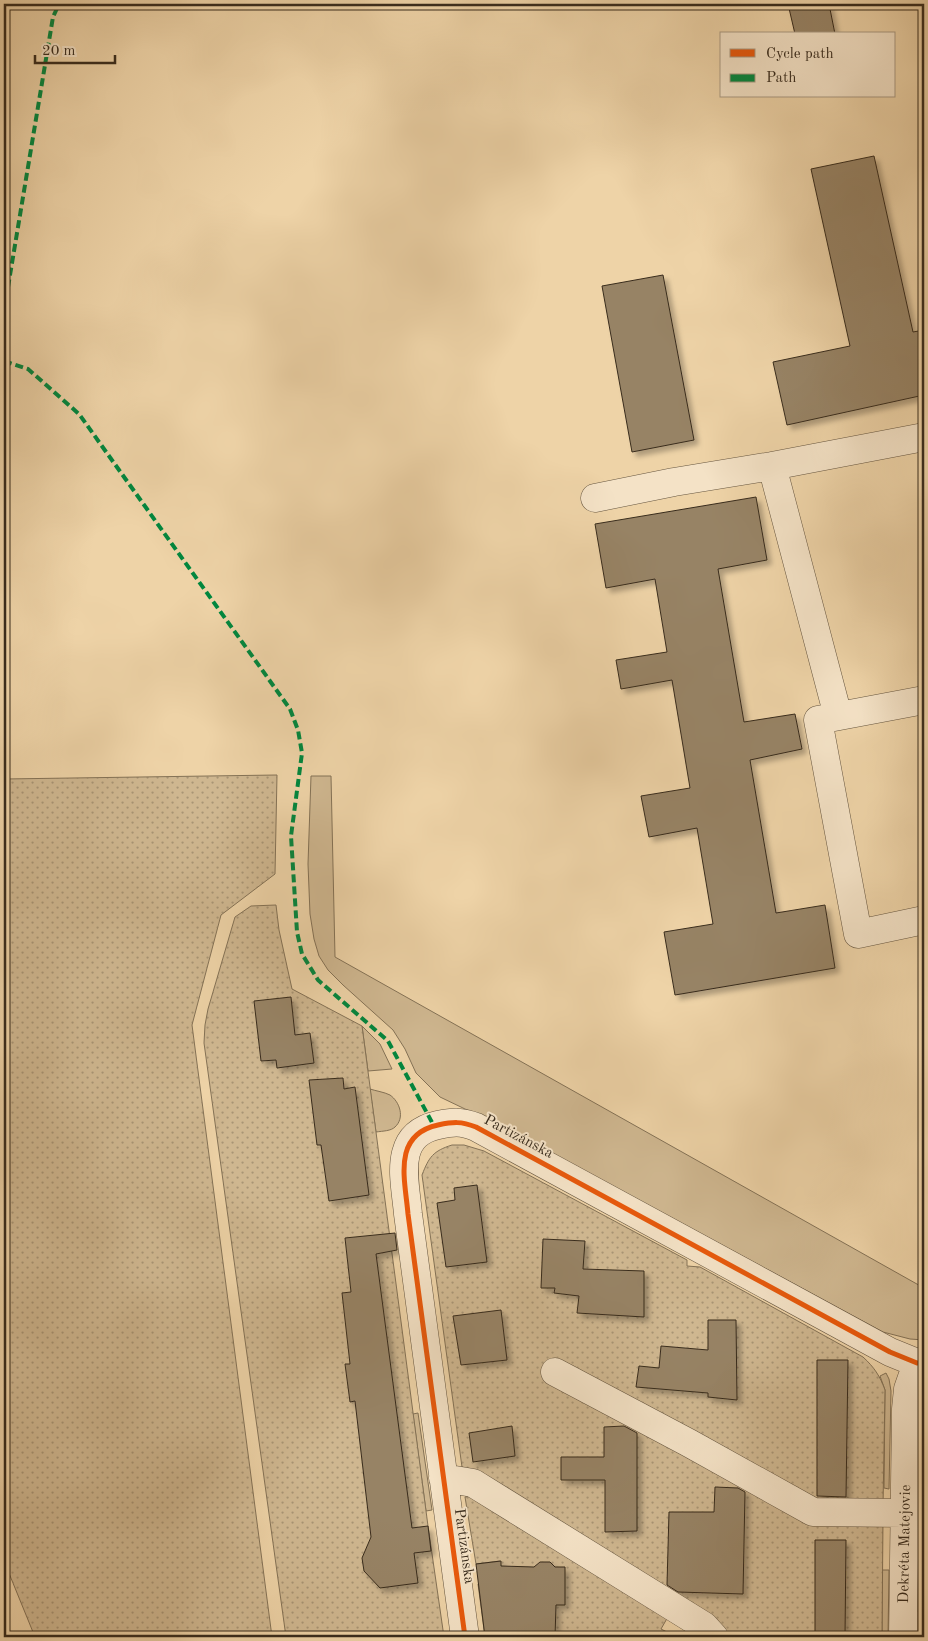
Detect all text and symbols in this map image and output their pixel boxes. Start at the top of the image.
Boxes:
scale bar [35,32,115,64]
legend [720,32,896,98]
text: 20 m [42,44,76,59]
text: Cycle path [766,47,834,62]
text: Path [766,71,796,86]
street label: Partizánska [481,1113,556,1162]
street label: Dekréta Matejovie [897,1484,914,1604]
street label: Partizánska [451,1507,476,1586]

